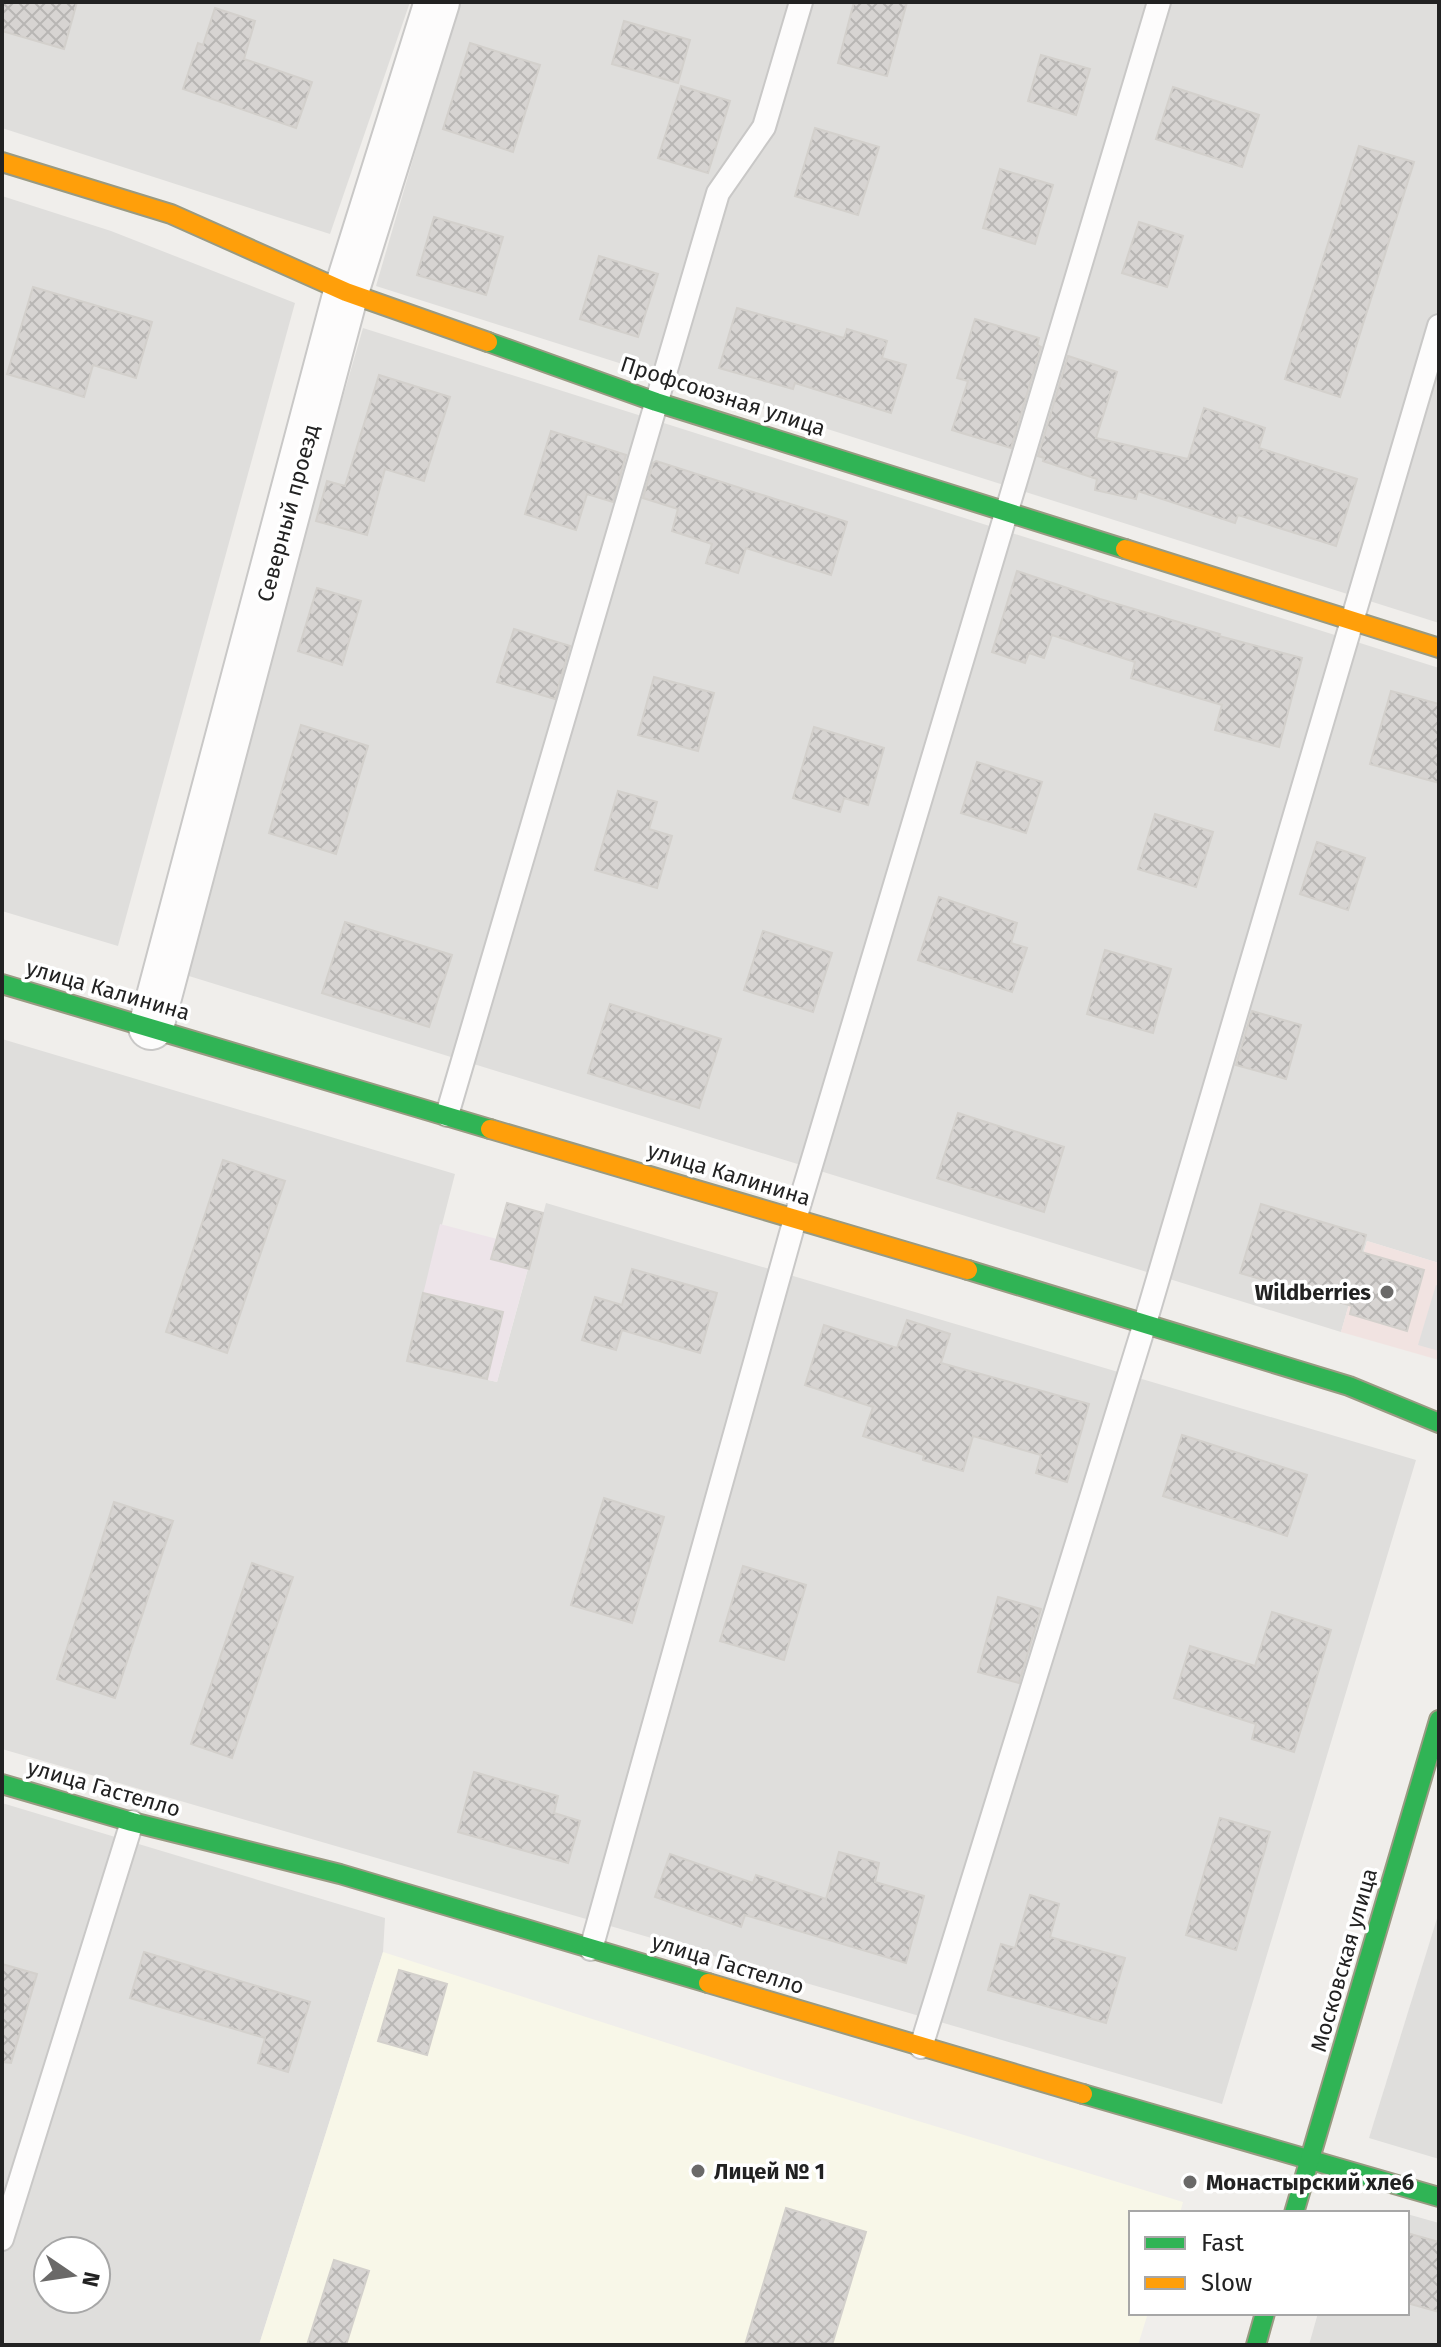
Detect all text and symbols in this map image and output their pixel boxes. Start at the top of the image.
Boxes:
street label: Профсоюзная улица [617,350,829,442]
street label: Северный проезд [251,421,325,605]
street label: улица Калинина [23,954,193,1026]
street label: улица Калинина [644,1136,814,1212]
place label: Wildberries [1255,1279,1371,1306]
marker: Wildberries [1378,1283,1396,1301]
street label: улица Гастелло [24,1753,184,1823]
street label: Московская улица [1305,1865,1383,2055]
street label: улица Гастелло [649,1928,807,2000]
place label: Лицей № 1 [714,2158,825,2185]
marker: Лицей № 1 [689,2162,707,2180]
place label: Монастырский хлеб [1206,2169,1414,2196]
marker: Монастырский хлеб [1181,2173,1199,2191]
legend [1129,2211,1409,2315]
text: Fast [1201,2229,1244,2257]
north arrow [32,2235,112,2315]
text: N [76,2269,106,2290]
text: Slow [1201,2269,1252,2297]

